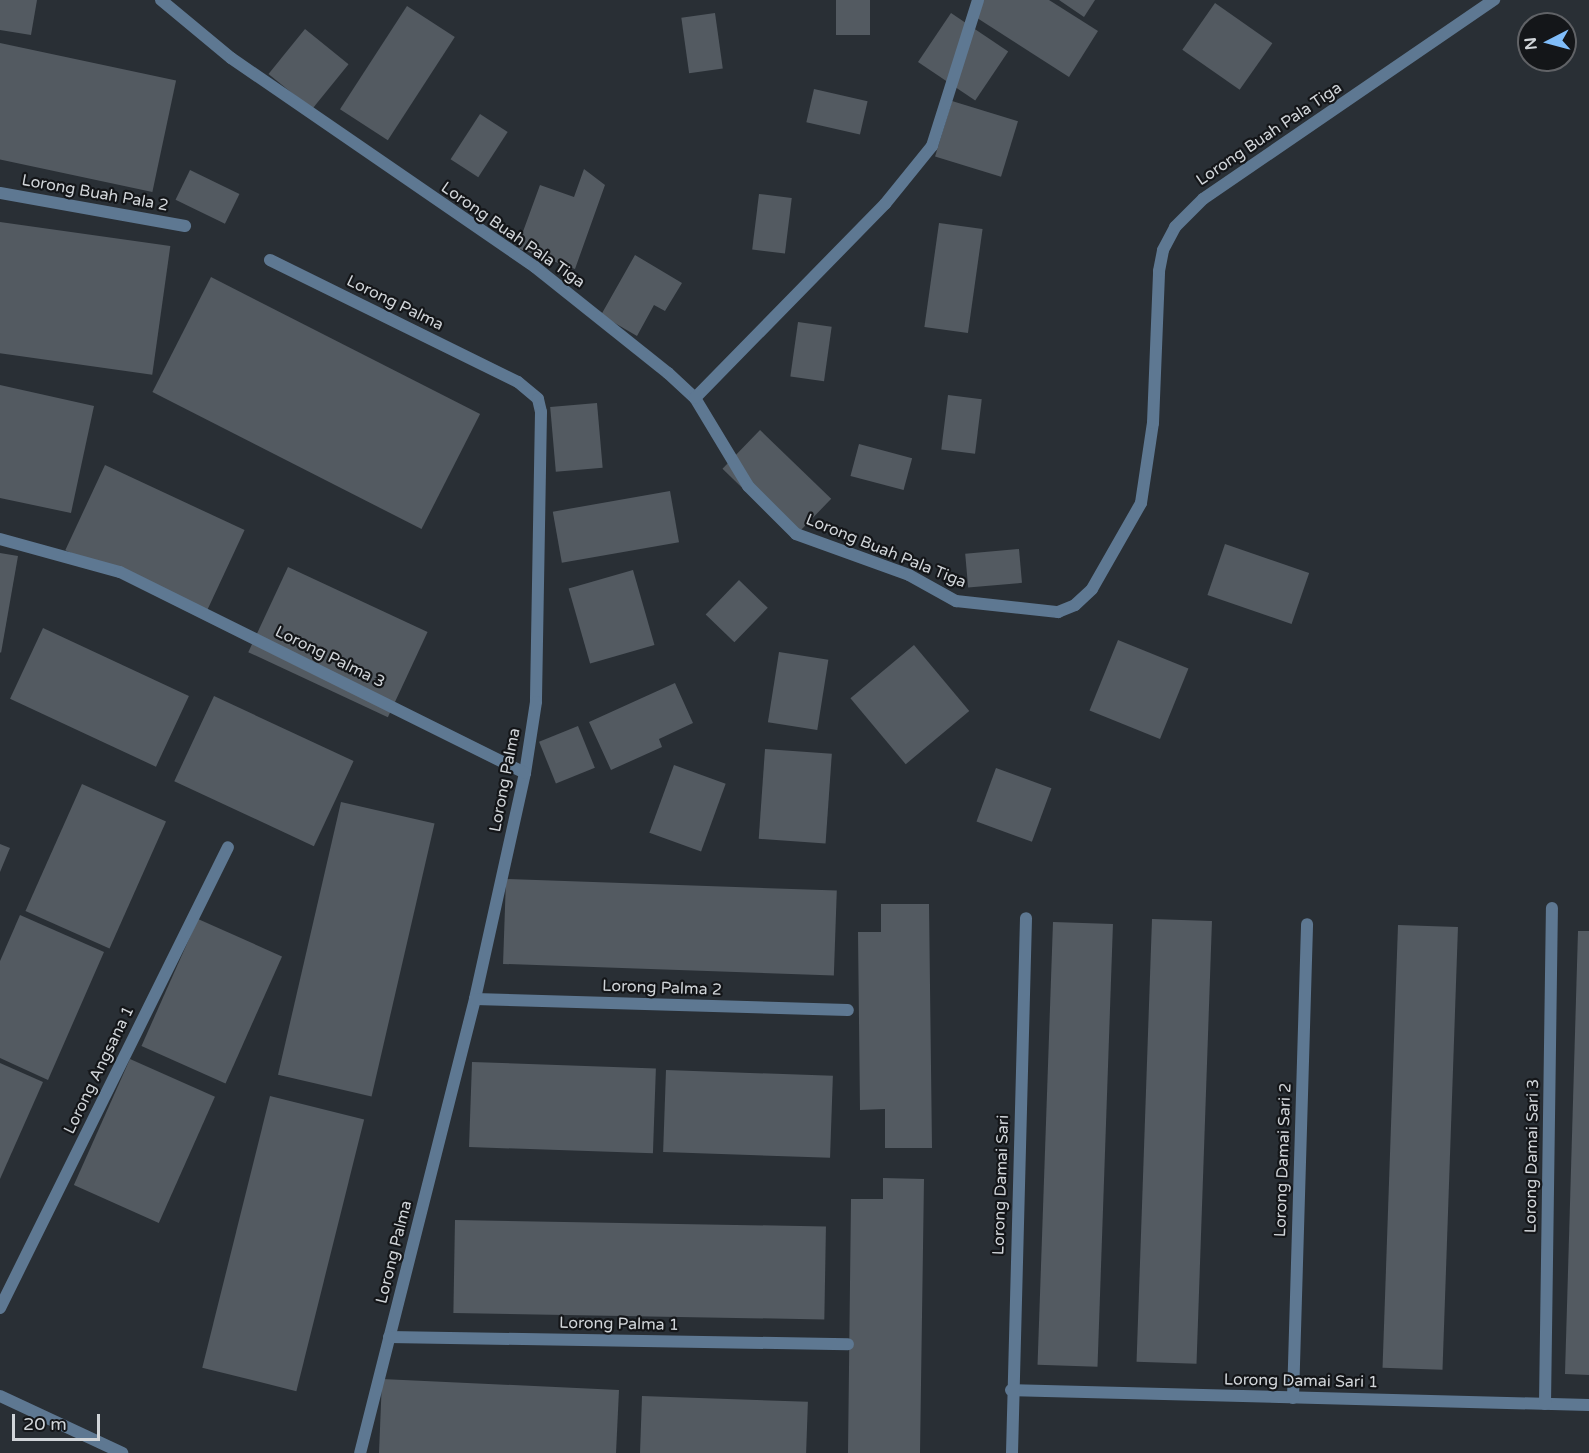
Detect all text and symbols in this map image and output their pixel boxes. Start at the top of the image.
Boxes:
north arrow [1517,12,1577,72]
text: N [1520,36,1542,51]
street label: Lorong Buah Pala Tiga [1193,78,1345,190]
street label: Lorong Buah Pala 2 [20,171,170,215]
street label: Lorong Buah Pala Tiga [437,178,589,292]
street label: Lorong Palma [343,271,447,335]
street label: Lorong Buah Pala Tiga [803,510,969,592]
street label: Lorong Palma 3 [272,622,388,692]
street label: Lorong Palma [486,726,524,834]
street label: Lorong Palma 2 [602,976,722,1000]
street label: Lorong Angsana 1 [60,1003,138,1137]
street label: Lorong Damai Sari 3 [1521,1079,1543,1233]
street label: Lorong Damai Sari 2 [1271,1083,1295,1237]
street label: Lorong Damai Sari [989,1115,1013,1255]
street label: Lorong Palma [372,1198,416,1306]
street label: Lorong Palma 1 [559,1313,679,1335]
street label: Lorong Damai Sari 1 [1224,1370,1378,1392]
scale bar [15,1402,104,1440]
text: 20 m [23,1413,67,1435]

